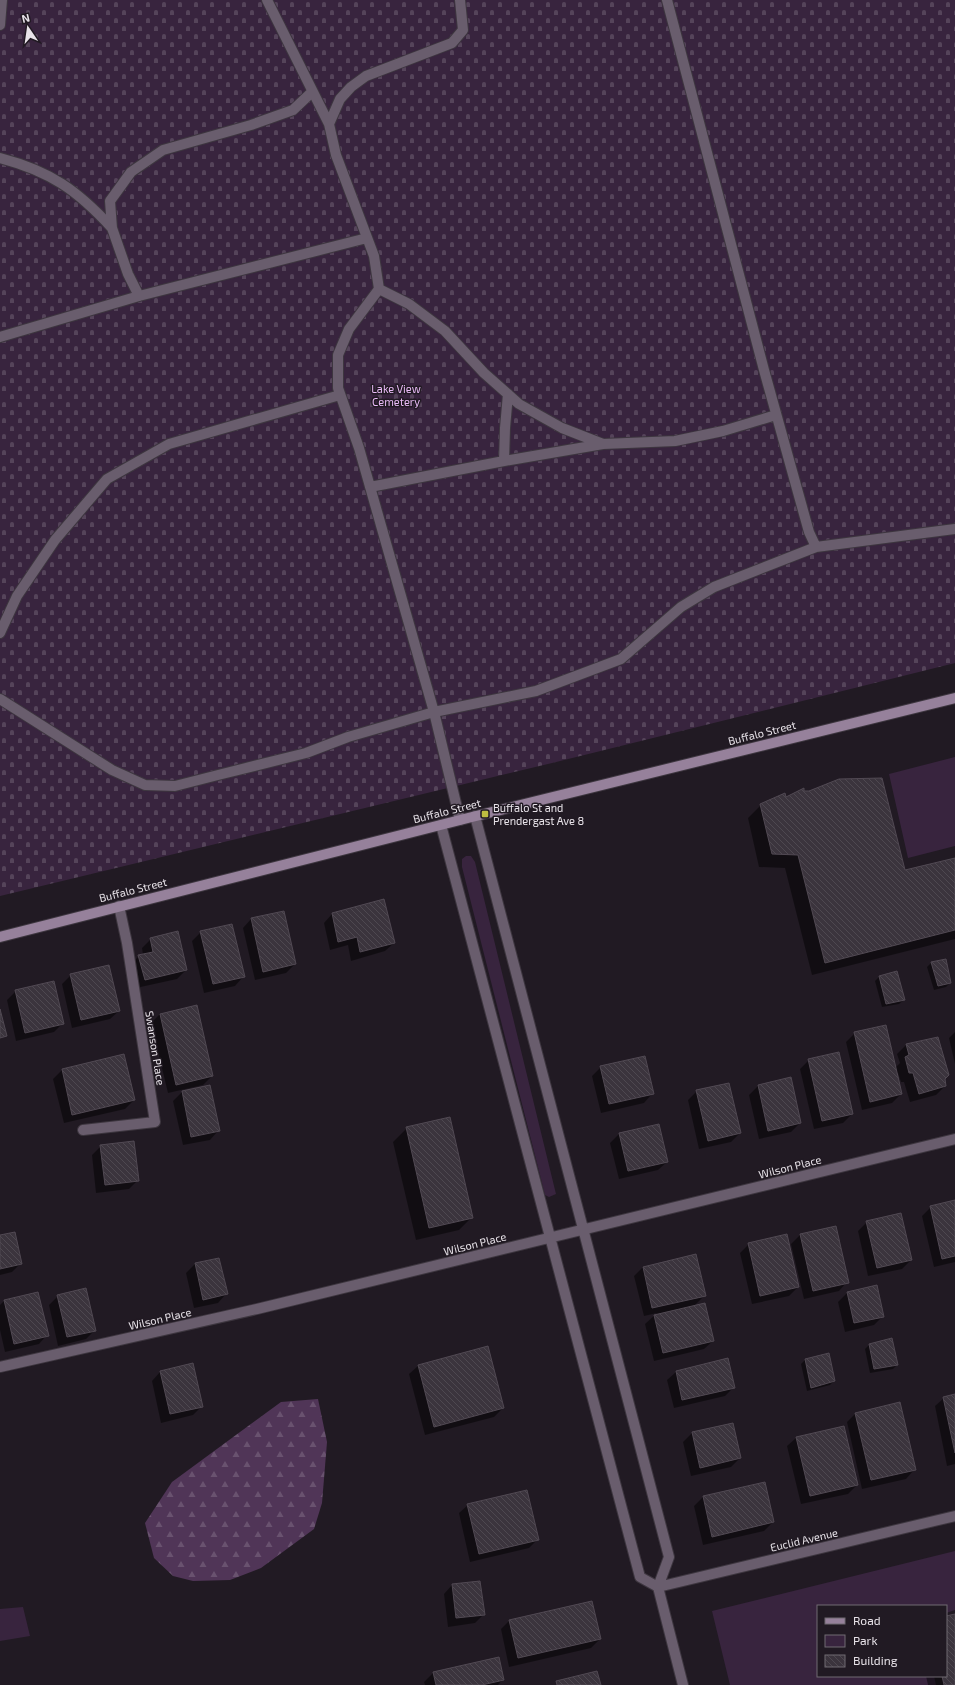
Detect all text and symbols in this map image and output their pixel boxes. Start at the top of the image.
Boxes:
north arrow [8,8,48,48]
text: N [20,11,31,25]
park label: Lake View Cemetery [371,382,421,408]
street label: Buffalo Street [727,718,797,747]
street label: Buffalo Street [412,796,482,825]
place label: Buffalo St and Prendergast Ave 8 [493,801,584,827]
marker: Buffalo St and Prendergast Ave 8 [480,809,490,819]
street label: Buffalo Street [98,875,168,904]
street label: Swanson Place [143,1010,168,1086]
street label: Wilson Place [757,1152,823,1181]
street label: Wilson Place [442,1229,508,1258]
street label: Wilson Place [127,1305,193,1332]
street label: Euclid Avenue [769,1525,839,1554]
legend [817,1605,947,1677]
text: Road [853,1613,881,1627]
text: Park [853,1633,878,1647]
text: Building [853,1653,898,1667]

